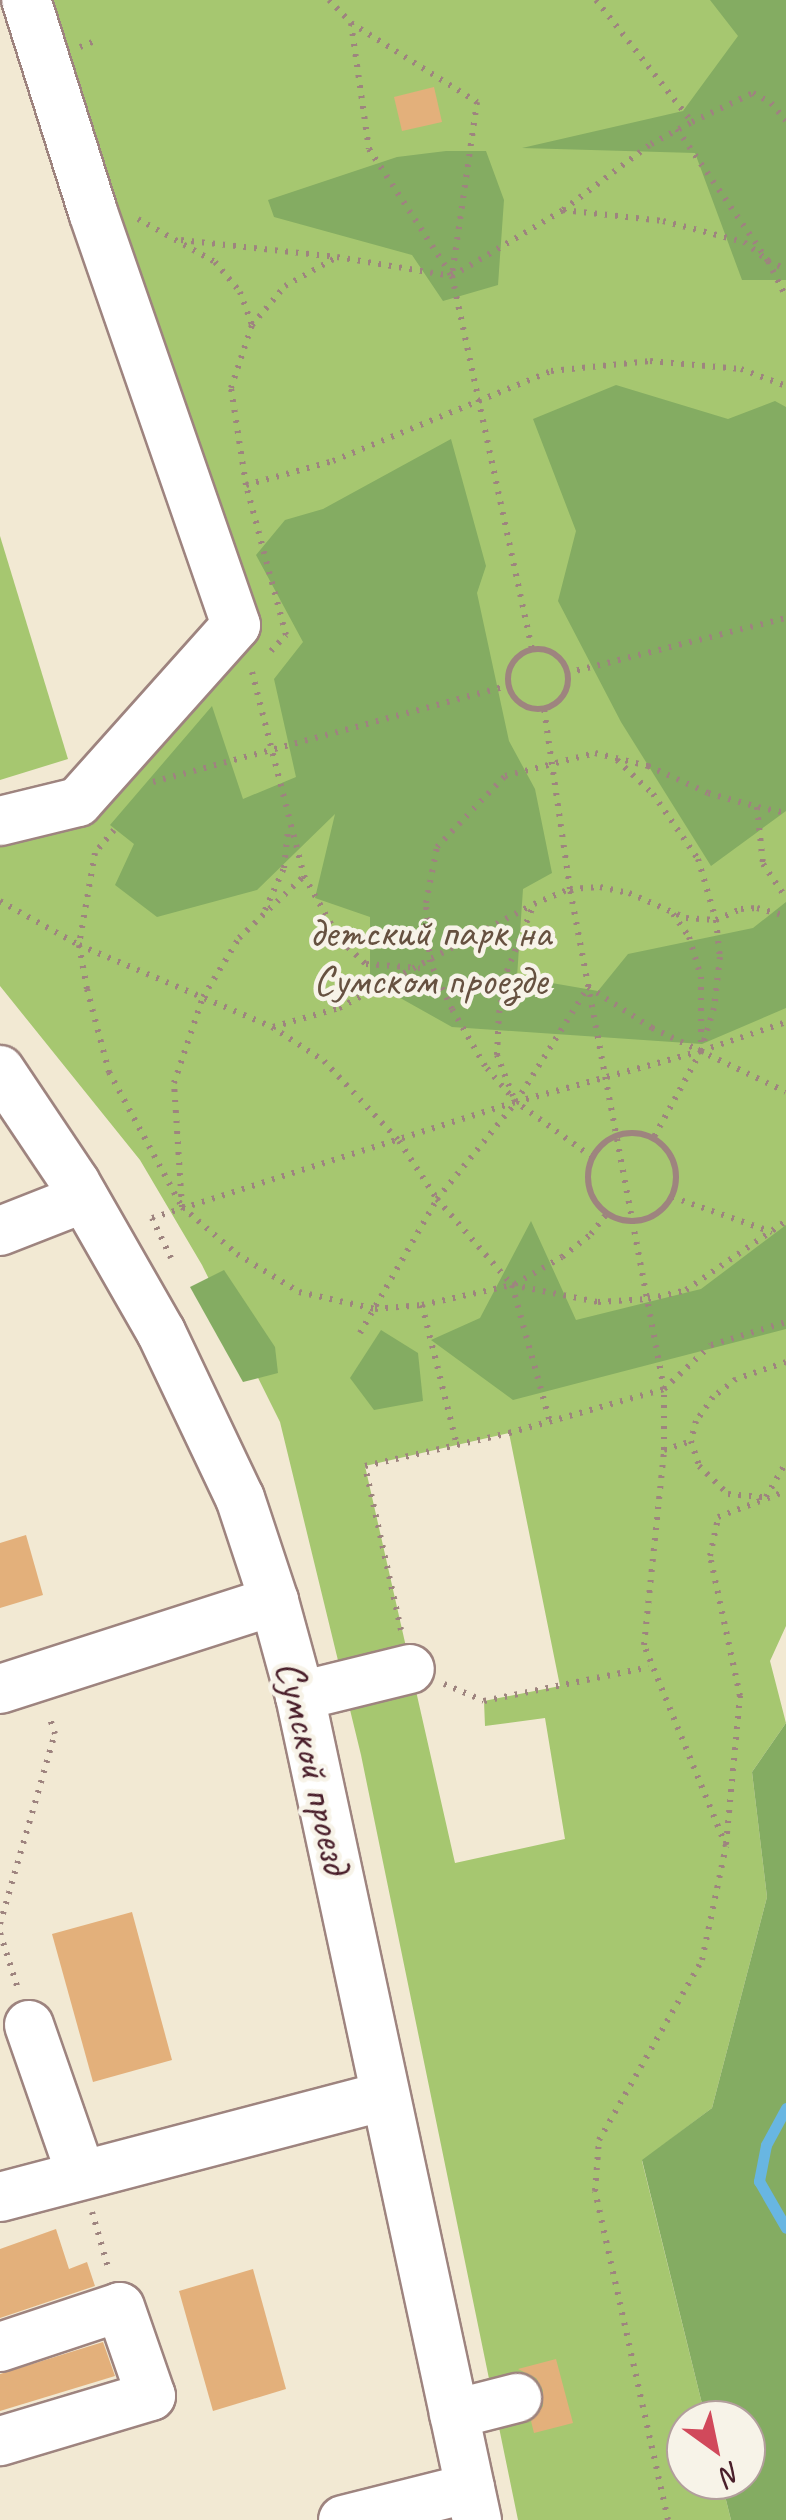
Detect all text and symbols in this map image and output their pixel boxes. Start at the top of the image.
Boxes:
park label: детский парк на Сумском проезде [308,908,552,1006]
street label: Сумской проезд [264,1656,362,1878]
north arrow [666,2400,766,2500]
text: N [715,2455,748,2493]

